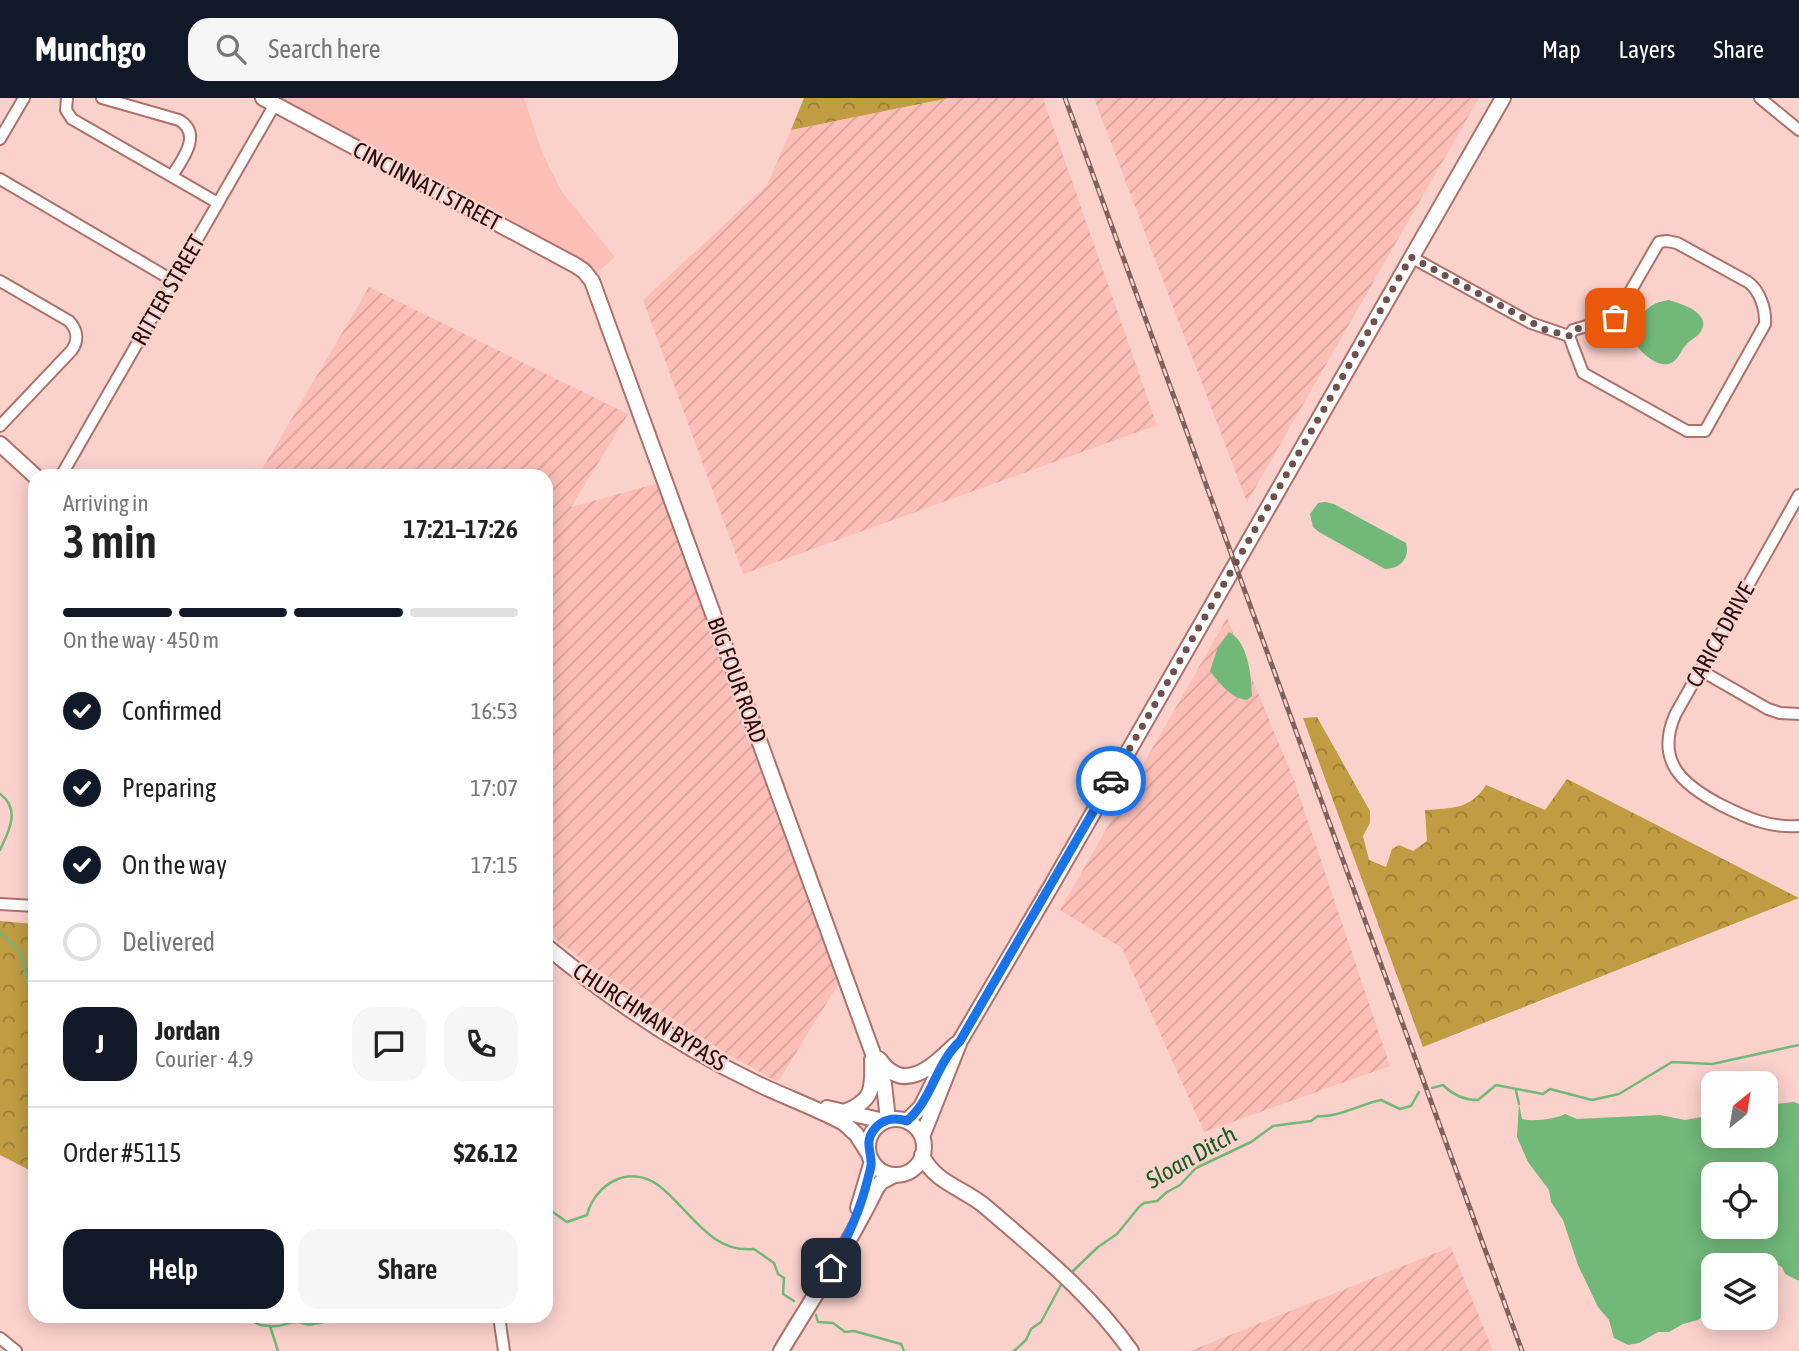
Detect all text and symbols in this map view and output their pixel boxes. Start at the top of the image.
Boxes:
search box [188,18,678,81]
text: Munchgo [35,30,146,68]
icon: search [212,30,250,68]
text: Search here [268,34,380,64]
text: Map [1542,36,1581,63]
text: Layers [1619,36,1675,63]
text: Share [1713,36,1764,63]
street label: CINCINNATI STREET [349,136,505,236]
street label: RITTER STREET [126,230,210,350]
pin [1585,288,1645,348]
icon: bag [1596,299,1634,337]
text: Arriving in [63,490,149,516]
text: 17:21–17:26 [403,514,518,544]
text: 3 min [63,515,157,568]
street label: CARICA DRIVE [1681,578,1759,692]
street label: BIG FOUR ROAD [702,614,772,746]
text: On the way · 450 m [63,627,219,653]
icon: check [63,692,101,730]
text: Confirmed [122,696,222,726]
text: 16:53 [471,698,518,724]
courier [1076,746,1146,816]
icon: car [1092,762,1130,800]
icon: check [63,769,101,807]
text: Preparing [122,773,216,803]
text: 17:07 [470,775,518,801]
icon: check [63,846,101,884]
text: On the way [122,850,227,880]
text: 17:15 [471,852,518,878]
text: Delivered [122,927,215,957]
street label: CHURCHMAN BYPASS [568,958,732,1076]
button: chat [352,1007,426,1081]
button: phone [444,1007,518,1081]
text: Jordan [155,1016,220,1046]
text: J [96,1029,104,1059]
text: Courier · 4.9 [155,1046,254,1072]
north arrow [1701,1071,1778,1148]
map controls [1701,1071,1778,1330]
water label: Sloan Ditch [1140,1120,1241,1194]
text: Order #5115 [63,1138,182,1168]
text: $26.12 [454,1138,518,1168]
button: locate [1701,1162,1778,1239]
button: Help [63,1229,284,1309]
button: Share [298,1229,518,1309]
pin [801,1238,861,1298]
icon: home [812,1249,850,1287]
button: layers [1701,1253,1778,1330]

